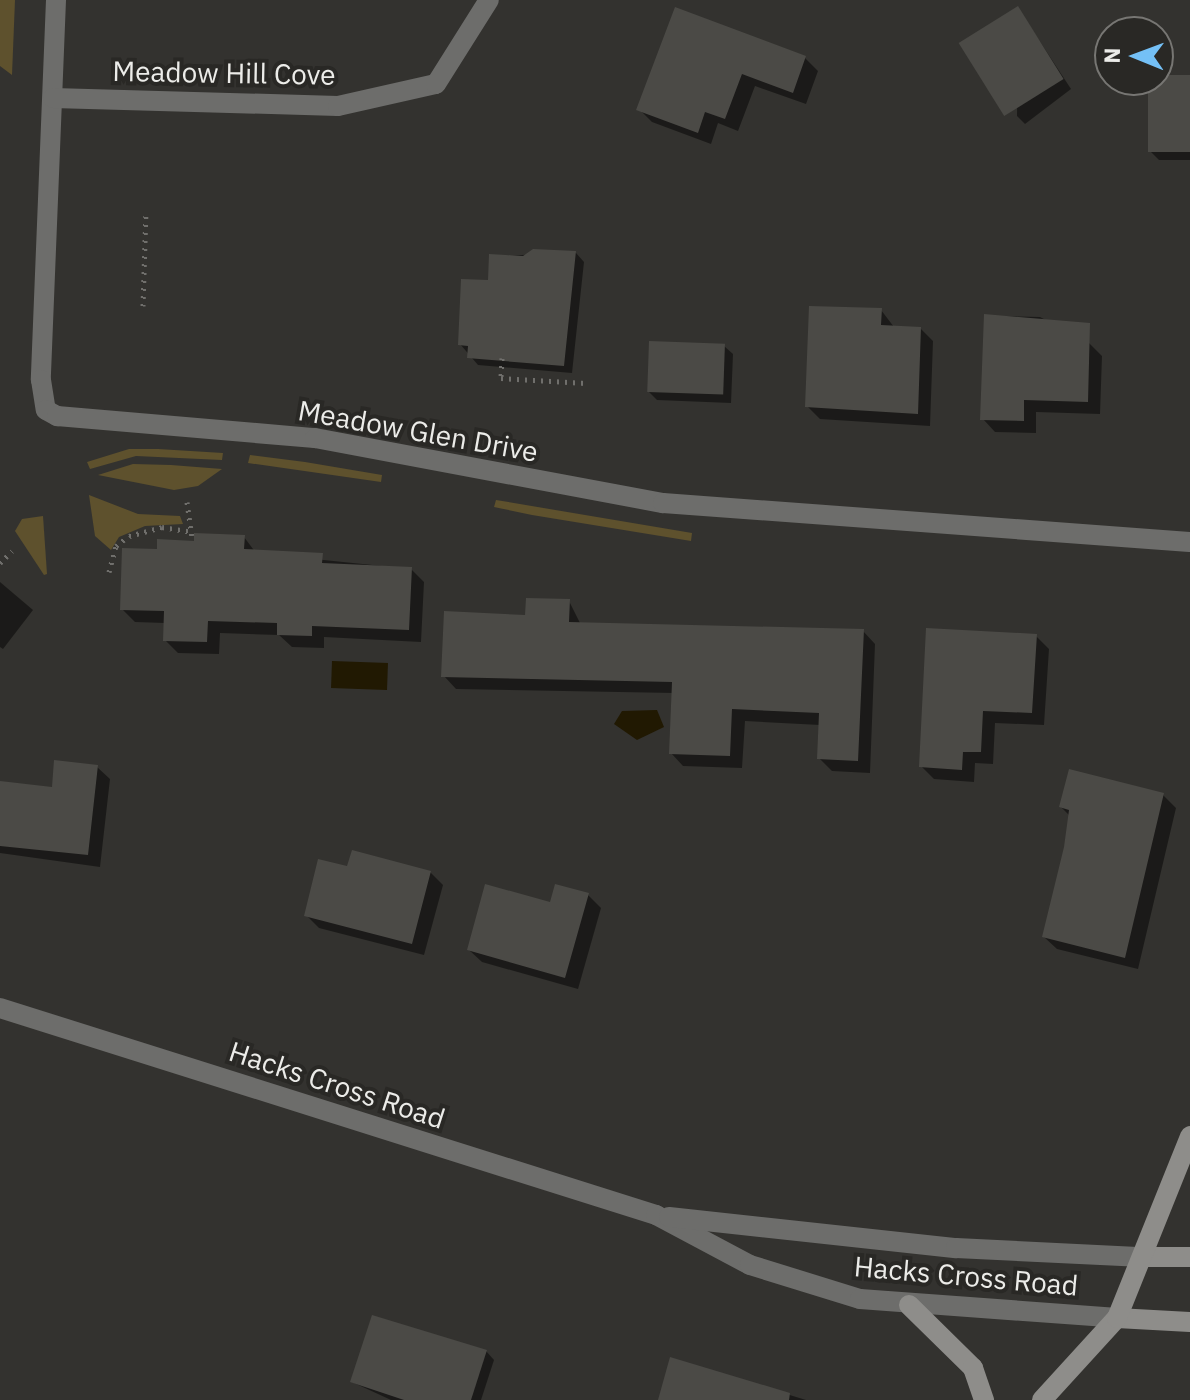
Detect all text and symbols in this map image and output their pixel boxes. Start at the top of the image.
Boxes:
north arrow [1094,16,1174,96]
text: N [1097,47,1126,64]
street label: Meadow Hill Cove [112,54,336,92]
street label: Meadow Glen Drive [295,393,541,469]
street label: Hacks Cross Road [225,1034,449,1136]
street label: Hacks Cross Road [853,1249,1079,1303]

